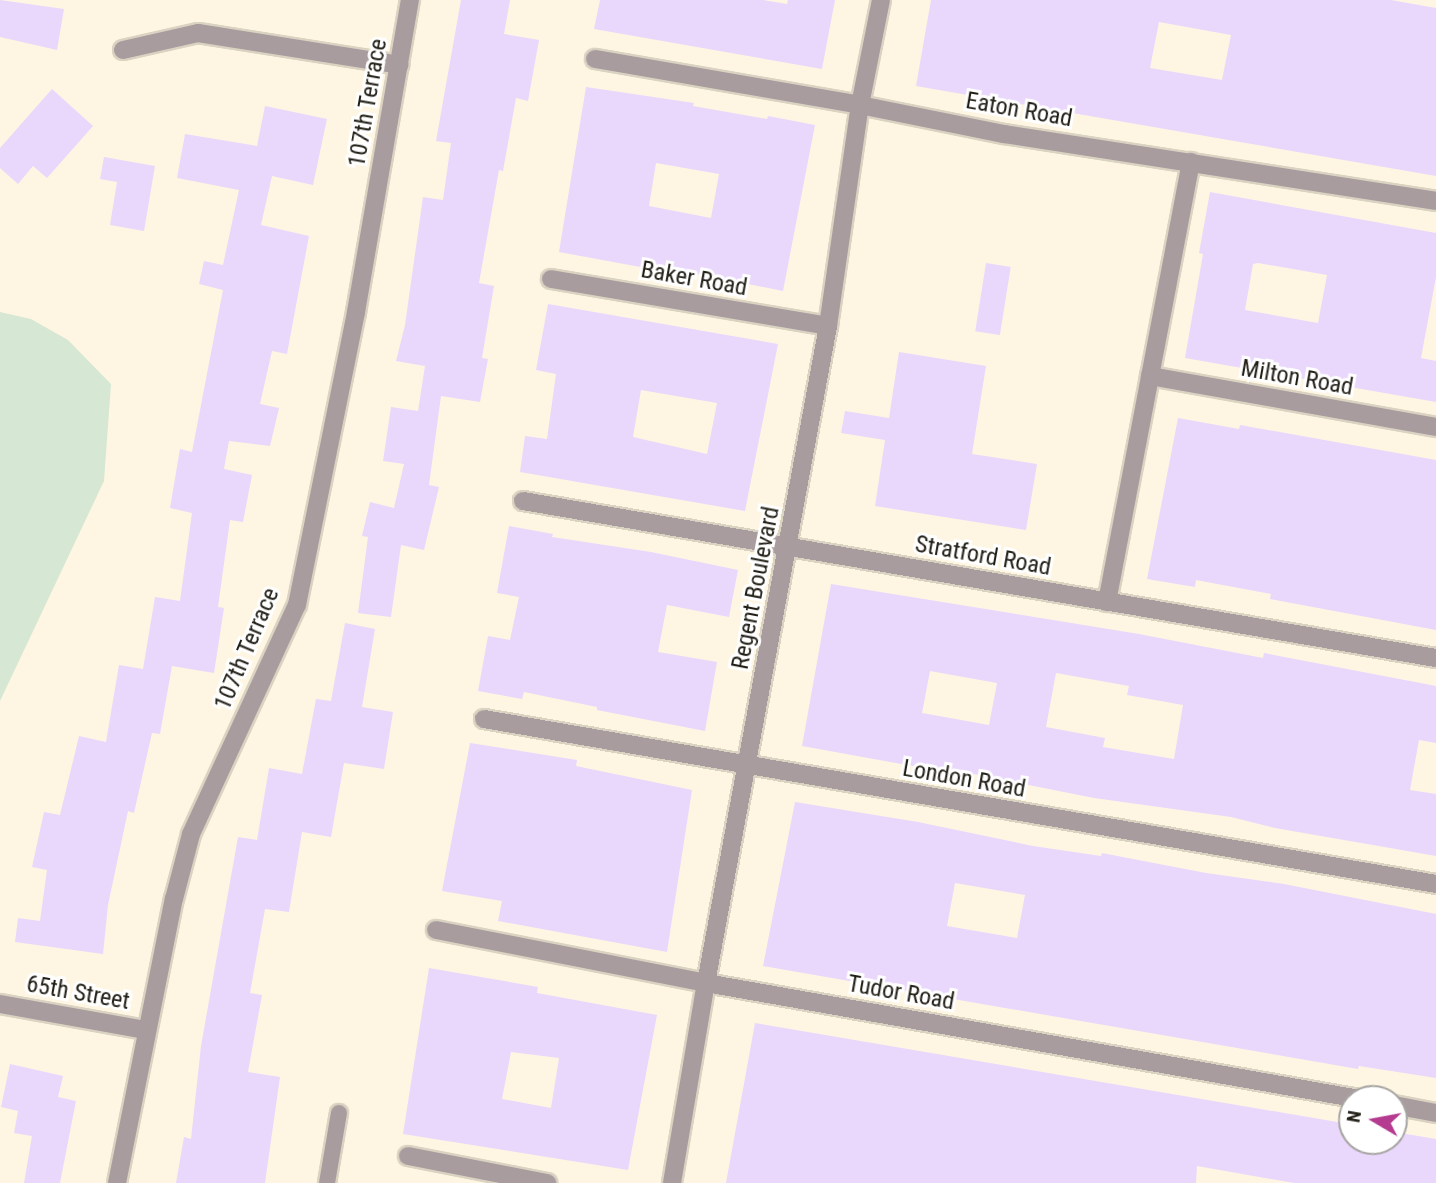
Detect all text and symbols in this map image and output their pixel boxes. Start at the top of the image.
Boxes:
street label: 107th Terrace [343,36,393,170]
street label: Eaton Road [963,86,1075,134]
street label: Baker Road [639,255,749,303]
street label: Milton Road [1239,354,1355,402]
street label: Regent Boulevard [726,504,786,672]
street label: Stratford Road [913,530,1053,582]
street label: 107th Terrace [208,583,286,715]
street label: London Road [900,754,1028,804]
street label: Tudor Road [845,969,957,1017]
street label: 65th Street [24,970,132,1016]
north arrow [1338,1085,1408,1155]
text: N [1341,1109,1366,1124]

